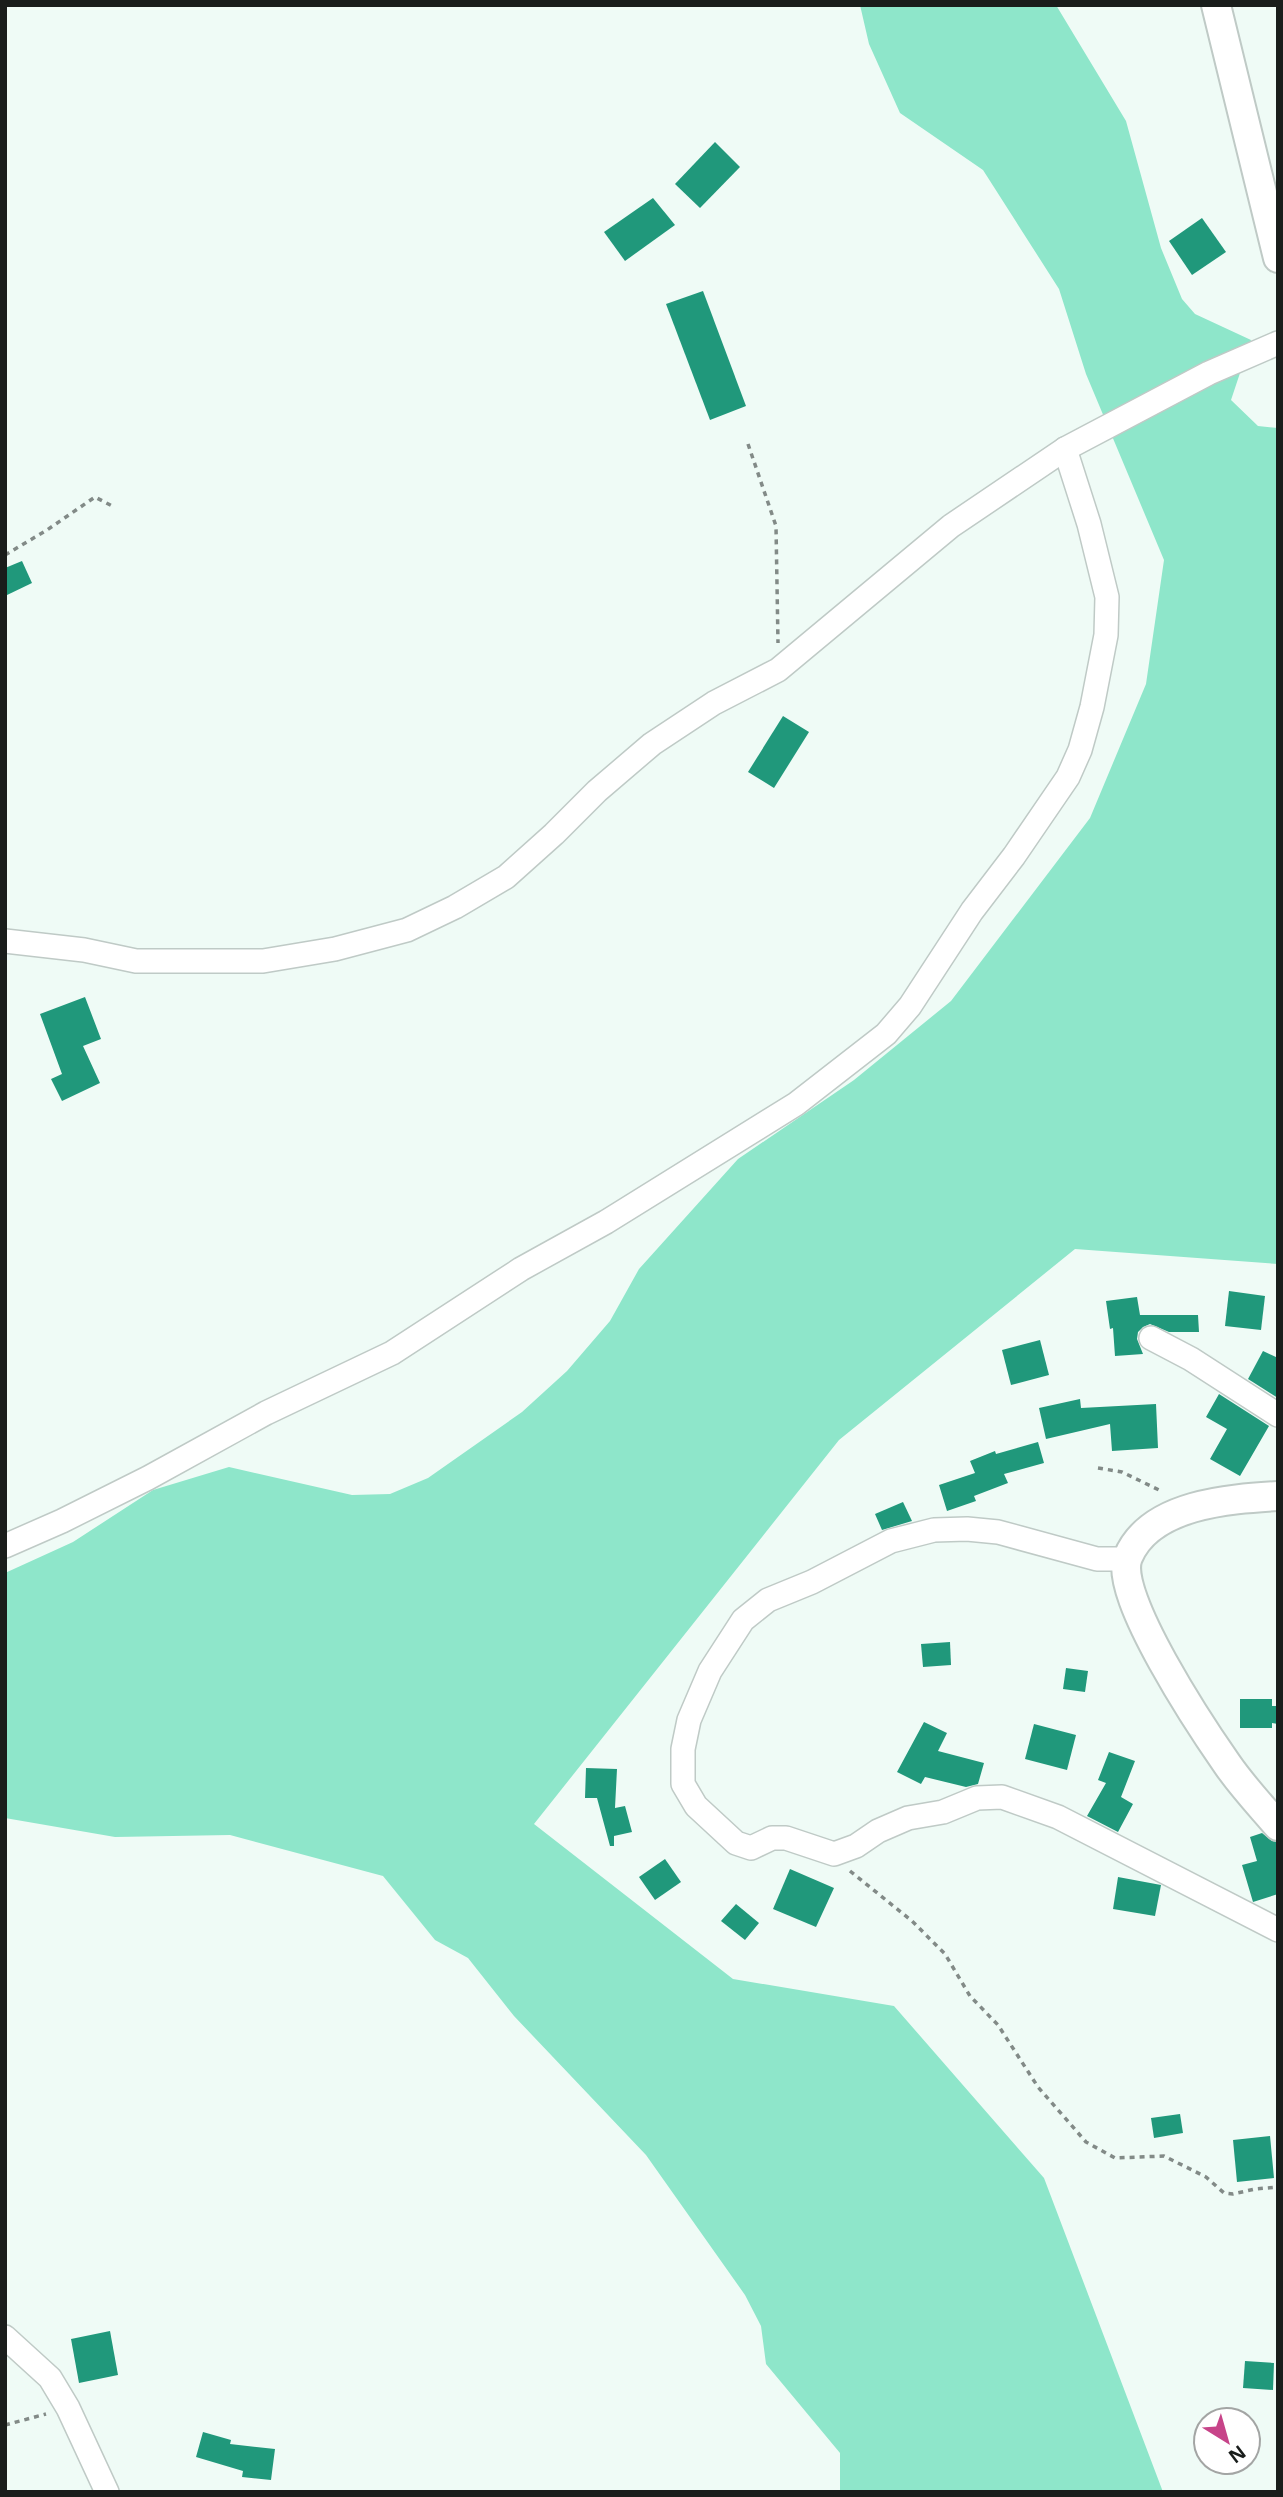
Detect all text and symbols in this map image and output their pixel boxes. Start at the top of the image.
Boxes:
north arrow [1192,2406,1262,2476]
text: N [1223,2440,1251,2470]

